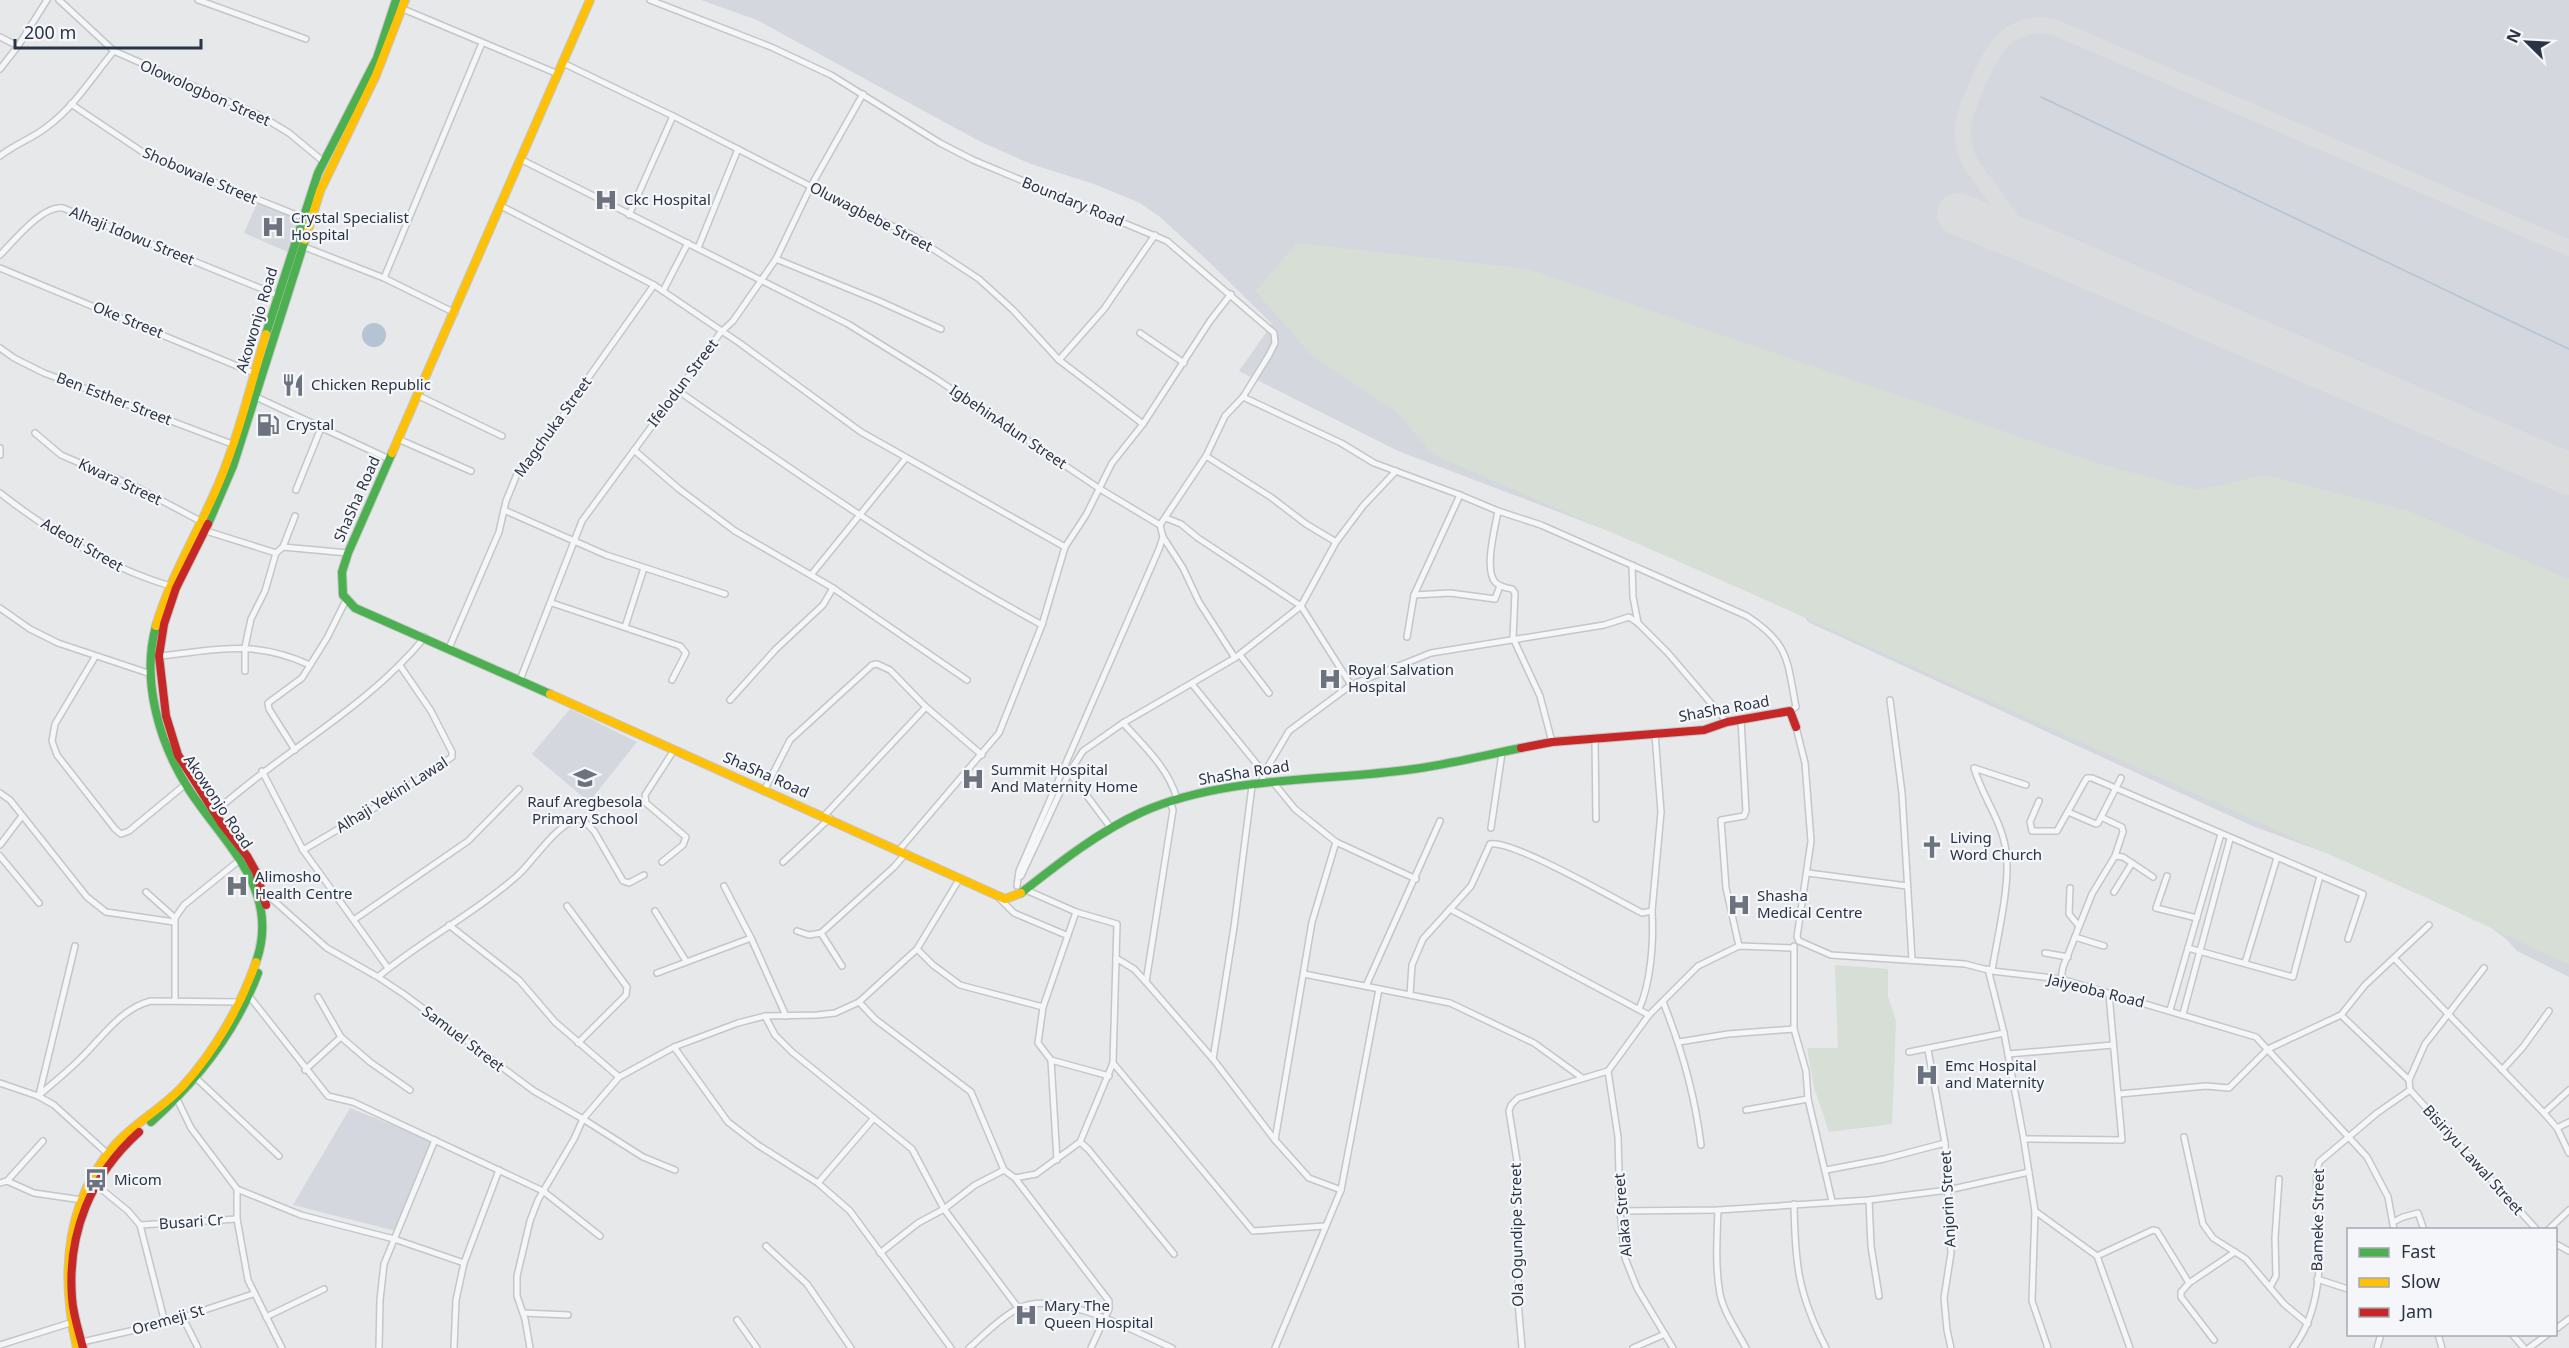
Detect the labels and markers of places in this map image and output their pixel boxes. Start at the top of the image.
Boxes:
hospital icon: Ckc Hospital [593,187,619,213]
place label: Ckc Hospital [624,189,711,209]
place label: Crystal Specialist Hospital [291,207,409,244]
hospital icon: Crystal Specialist Hospital [260,214,286,240]
restaurant icon: Chicken Republic [280,372,306,398]
place label: Chicken Republic [311,374,431,394]
fuel station icon: Crystal [255,412,281,438]
place label: Crystal [286,414,334,434]
place label: Royal Salvation Hospital [1348,659,1454,696]
hospital icon: Royal Salvation Hospital [1317,666,1343,692]
place label: Summit Hospital And Maternity Home [991,759,1138,796]
school or university icon: Rauf Aregbesola Primary School [572,765,598,791]
hospital icon: Summit Hospital And Maternity Home [960,766,986,792]
place label: Rauf Aregbesola Primary School [527,791,643,828]
place label: Living Word Church [1950,827,2042,864]
church icon: Living Word Church [1919,834,1945,860]
place label: Alimosho Health Centre [255,866,352,903]
hospital icon: Alimosho Health Centre [224,873,250,899]
place label: Shasha Medical Centre [1757,885,1863,922]
hospital icon: Shasha Medical Centre [1726,892,1752,918]
place label: Emc Hospital and Maternity [1945,1055,2044,1092]
hospital icon: Emc Hospital and Maternity [1914,1062,1940,1088]
bus stop icon: Micom [83,1167,109,1193]
place label: Micom [114,1169,162,1189]
place label: Mary The Queen Hospital [1044,1295,1153,1332]
hospital icon: Mary The Queen Hospital [1013,1302,1039,1328]

